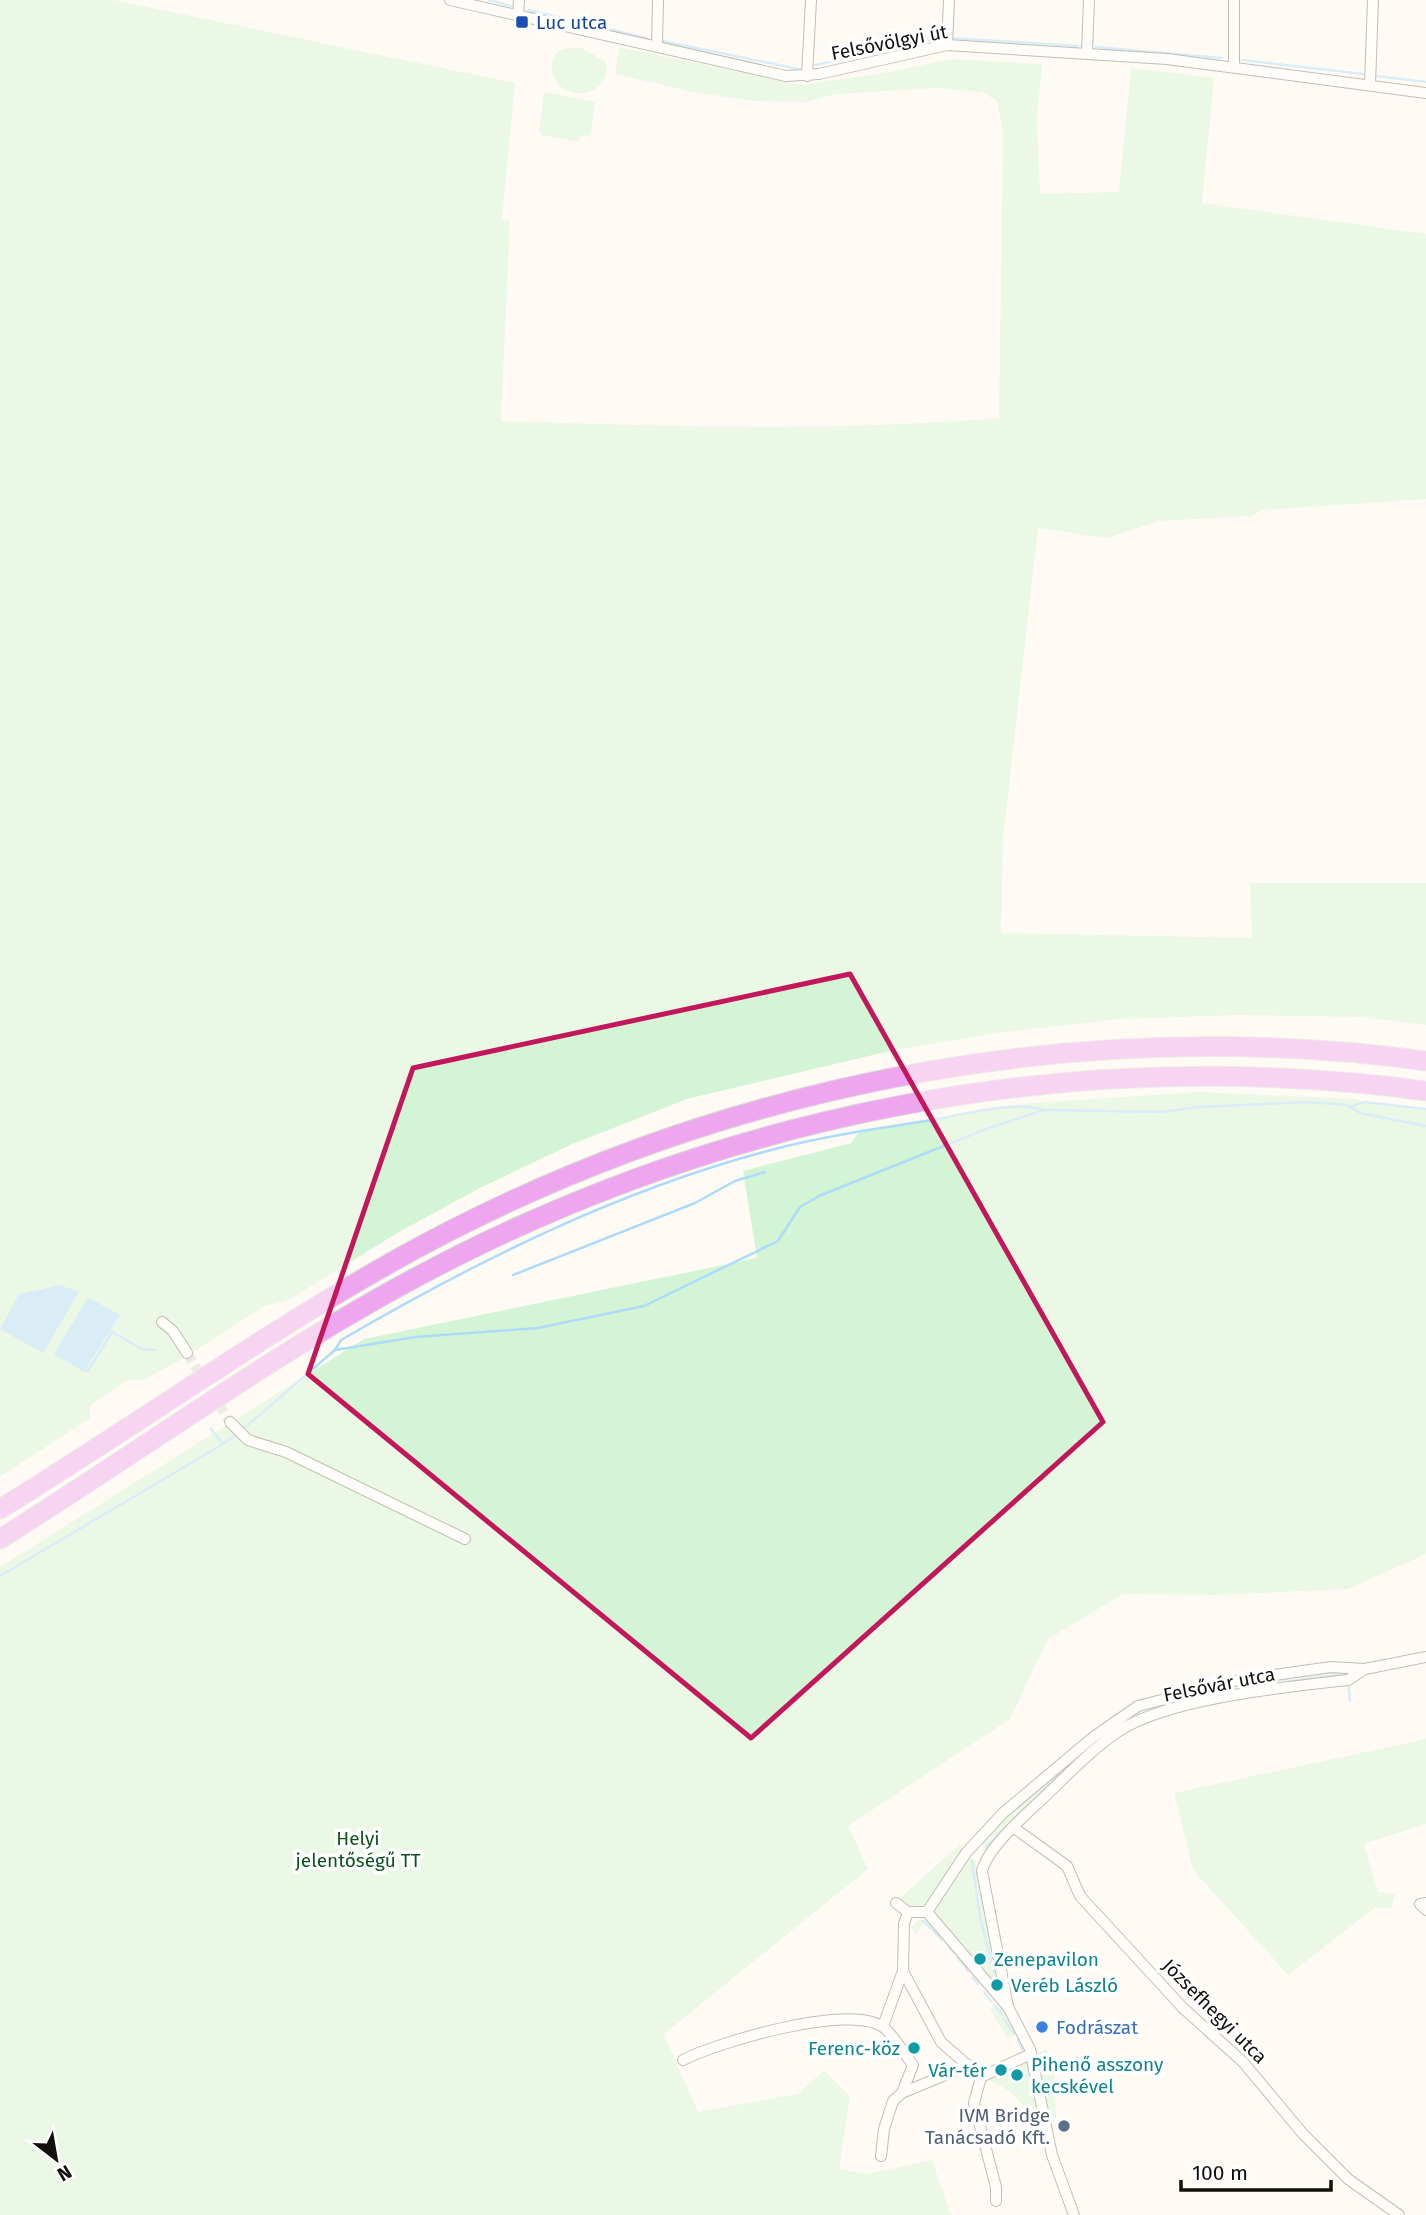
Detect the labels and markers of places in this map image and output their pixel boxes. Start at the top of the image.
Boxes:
place label: Luc utca [536,11,607,34]
marker: Luc utca [514,14,530,30]
place label: Zenepavilon [994,1948,1099,1971]
marker: Zenepavilon [972,1951,988,1967]
place label: Veréb László [1011,1974,1118,1997]
marker: Veréb László [989,1977,1005,1993]
place label: Fodrászat [1056,2016,1138,2039]
marker: Fodrászat [1034,2019,1050,2035]
place label: Ferenc-köz [808,2037,900,2060]
marker: Ferenc-köz [906,2040,922,2056]
place label: Pihenő asszony kecskével [1031,2053,1164,2098]
place label: Vár-tér [928,2059,988,2082]
marker: Vár-tér [993,2062,1009,2078]
marker: Pihenő asszony kecskével [1009,2067,1025,2083]
place label: IVM Bridge Tanácsadó Kft. [925,2104,1050,2149]
marker: IVM Bridge Tanácsadó Kft. [1056,2118,1072,2134]

